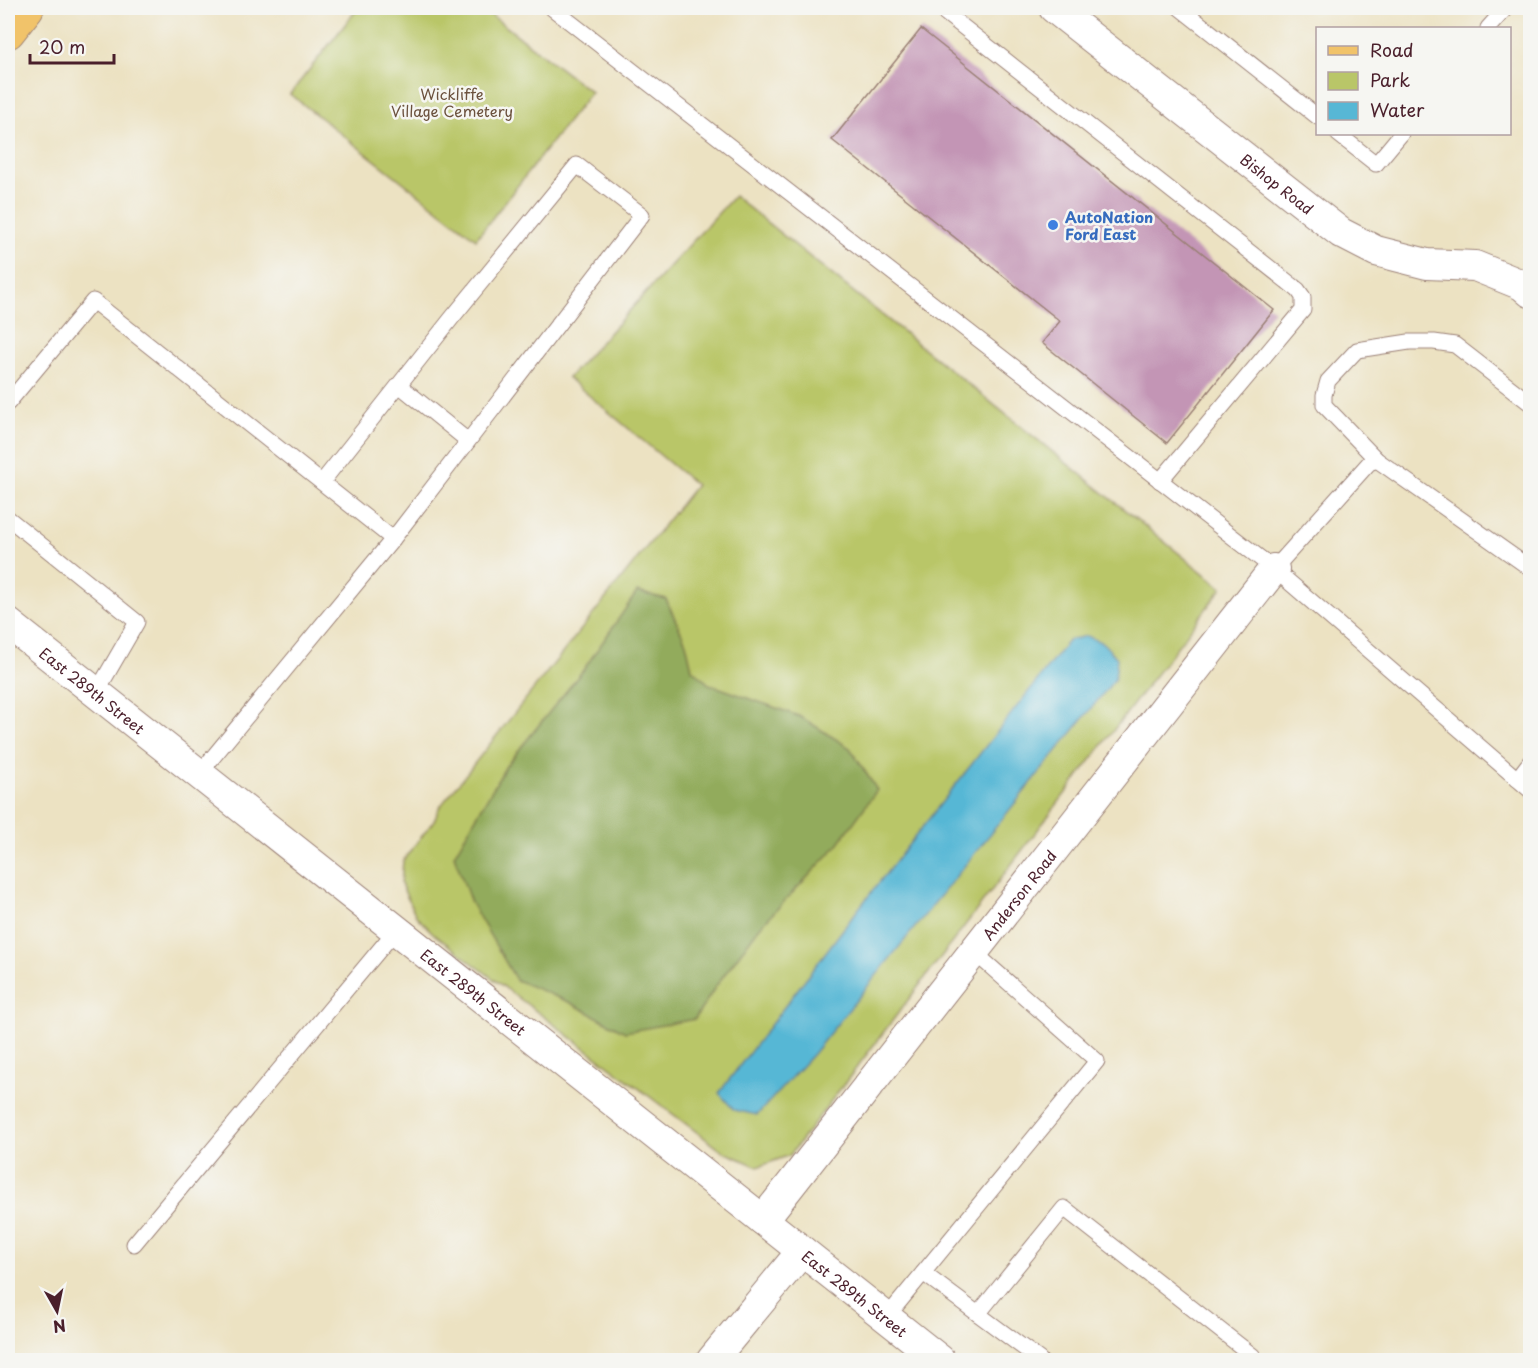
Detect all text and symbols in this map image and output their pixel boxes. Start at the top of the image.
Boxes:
scale bar [30,27,114,65]
legend [1316,27,1511,135]
text: 20 m [39,33,85,60]
text: Road [1370,36,1414,63]
text: Park [1370,66,1410,93]
park label: Wickliffe Village Cemetery [391,82,513,122]
text: Water [1370,96,1425,123]
street label: Bishop Road [1236,147,1319,219]
place label: AutoNation Ford East [1065,205,1153,245]
marker: AutoNation Ford East [1046,218,1060,232]
street label: East 289th Street [35,641,150,739]
street label: Anderson Road [976,845,1061,944]
street label: East 289th Street [416,942,532,1040]
street label: East 289th Street [797,1244,913,1342]
north arrow [27,1281,87,1341]
text: N [51,1314,68,1340]

